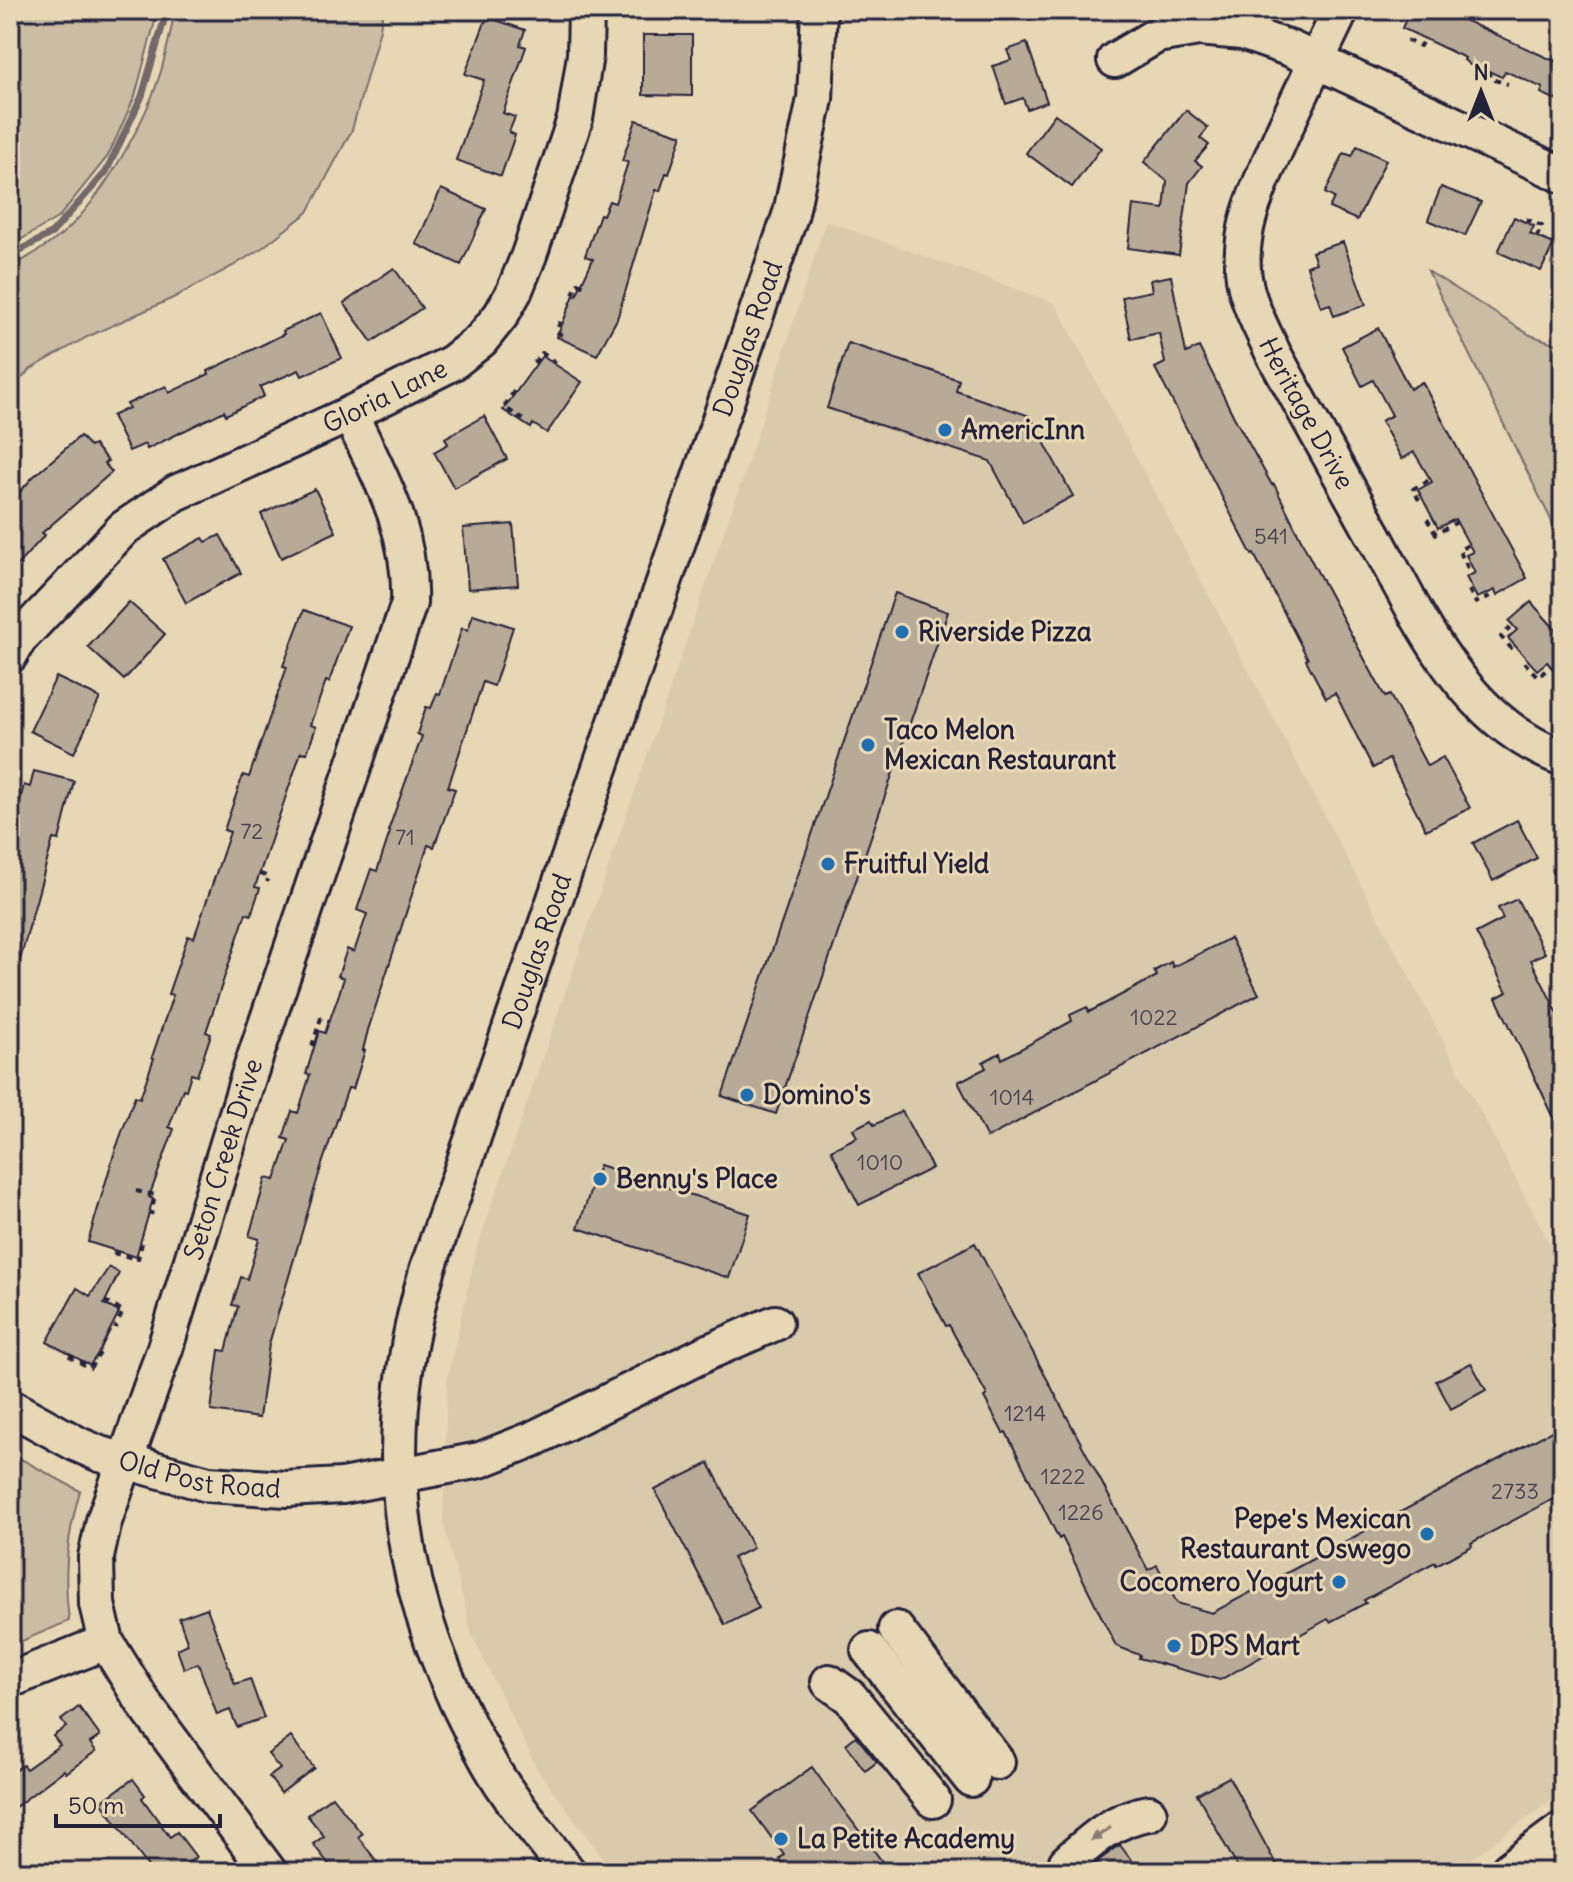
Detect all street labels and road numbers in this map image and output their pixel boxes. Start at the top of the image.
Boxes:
street label: Douglas Road [705,256,789,421]
street label: Heritage Drive [1252,332,1362,495]
street label: Gloria Lane [317,351,452,440]
street label: Douglas Road [494,869,578,1033]
street label: Seton Creek Drive [176,1054,269,1264]
street label: Old Post Road [115,1443,282,1505]

